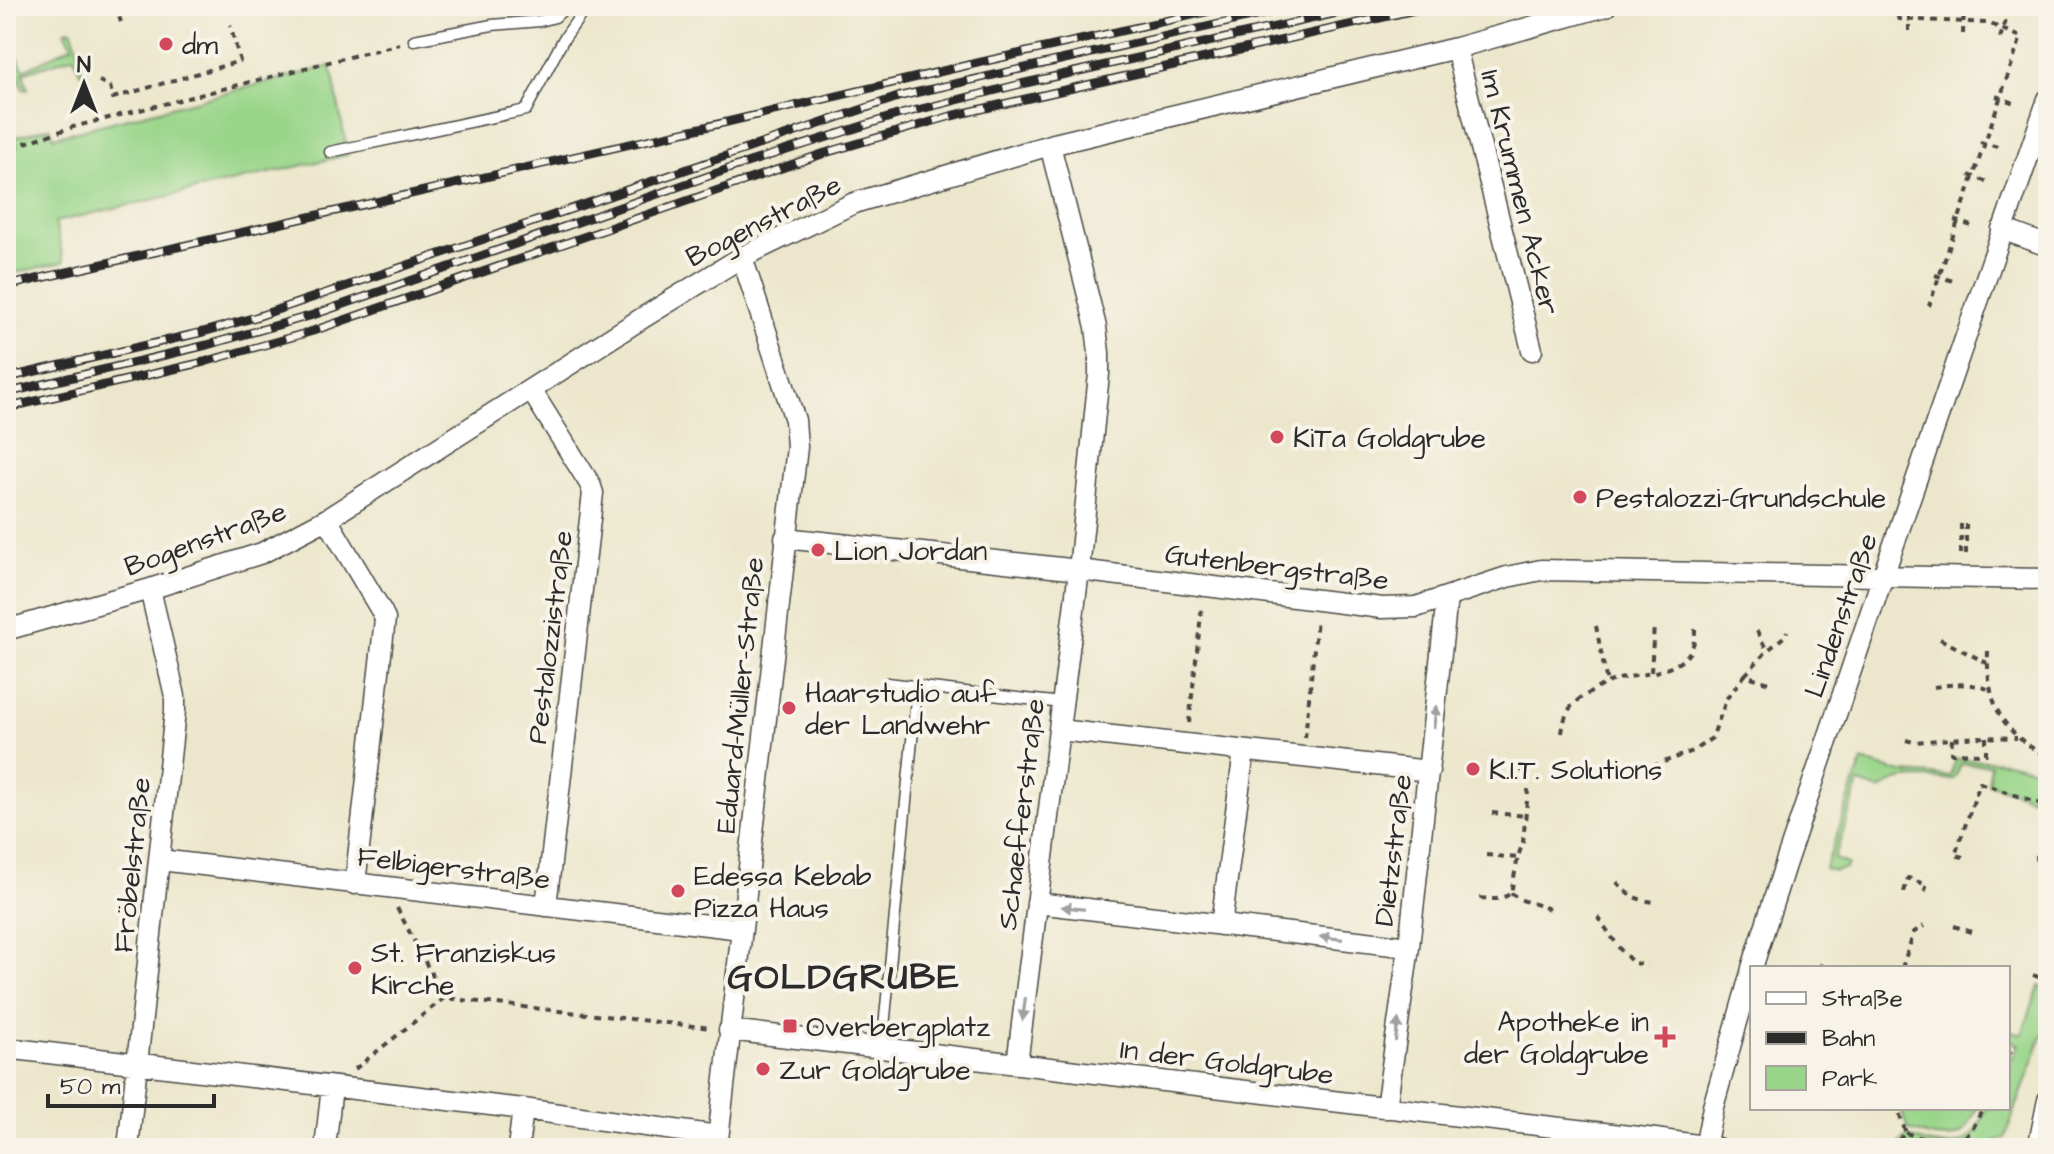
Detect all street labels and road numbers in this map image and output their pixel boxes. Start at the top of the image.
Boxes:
street label: Im Krummen Acker [1470,66,1569,319]
street label: Bogenstraße [679,166,848,278]
street label: Bogenstraße [119,492,292,588]
street label: Pestalozzistraße [518,528,583,746]
street label: Lindenstraße [1795,528,1888,703]
street label: Gutenbergstraße [1163,534,1391,602]
street label: Eduard-Müller-Straße [707,555,774,835]
street label: Schaefferstraße [988,696,1055,932]
street label: Dietzstraße [1365,772,1422,928]
street label: Fröbelstraße [104,776,161,955]
street label: Felbigerstraße [355,837,553,901]
street label: In der Goldgrube [1118,1030,1336,1096]

